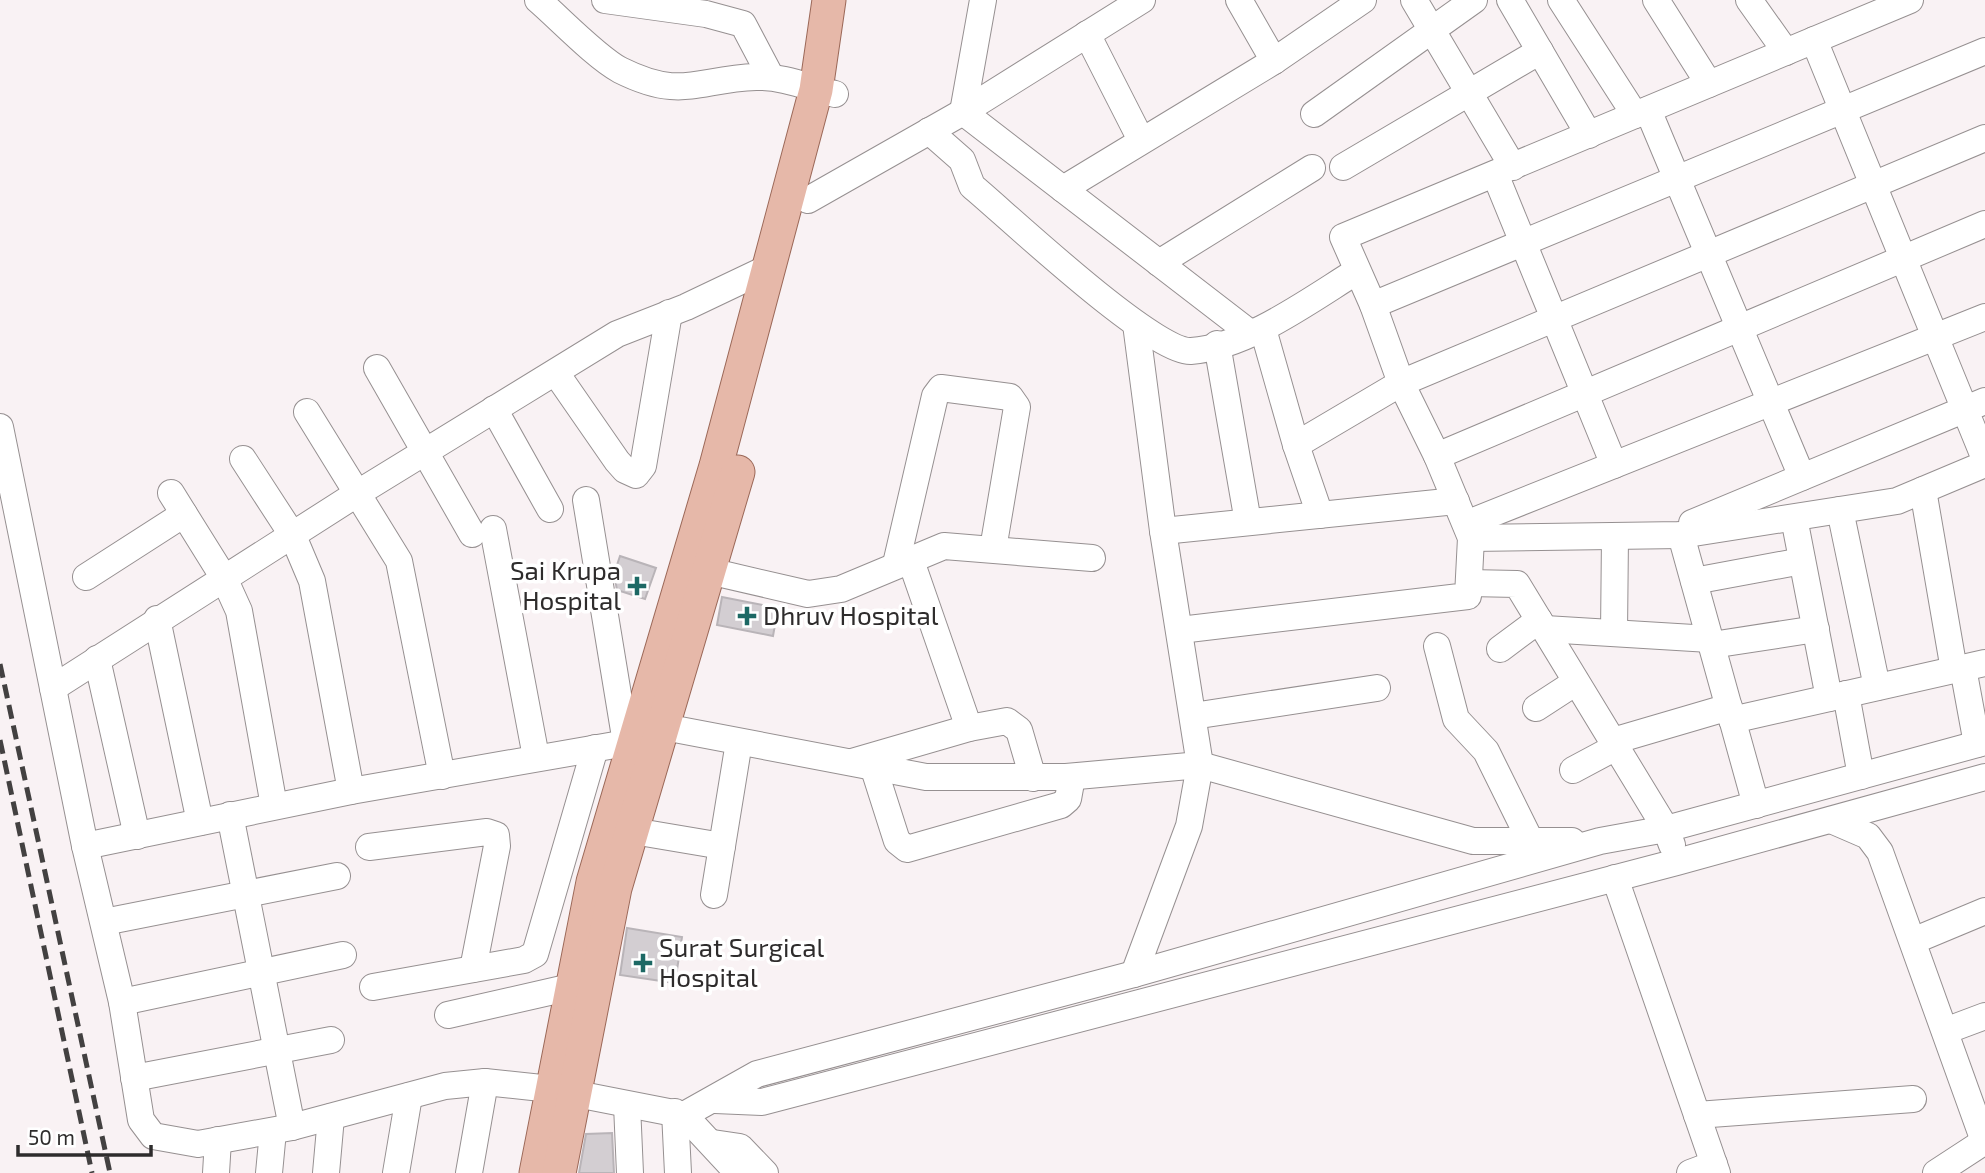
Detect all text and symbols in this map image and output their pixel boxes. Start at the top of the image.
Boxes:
place label: Sai Krupa Hospital [510,554,621,615]
marker: Sai Krupa Hospital [627,576,647,596]
place label: Dhruv Hospital [763,599,939,630]
marker: Dhruv Hospital [737,606,757,626]
place label: Surat Surgical Hospital [659,931,824,992]
marker: Surat Surgical Hospital [633,953,653,973]
scale bar [18,1114,150,1158]
text: 50 m [28,1124,75,1149]

